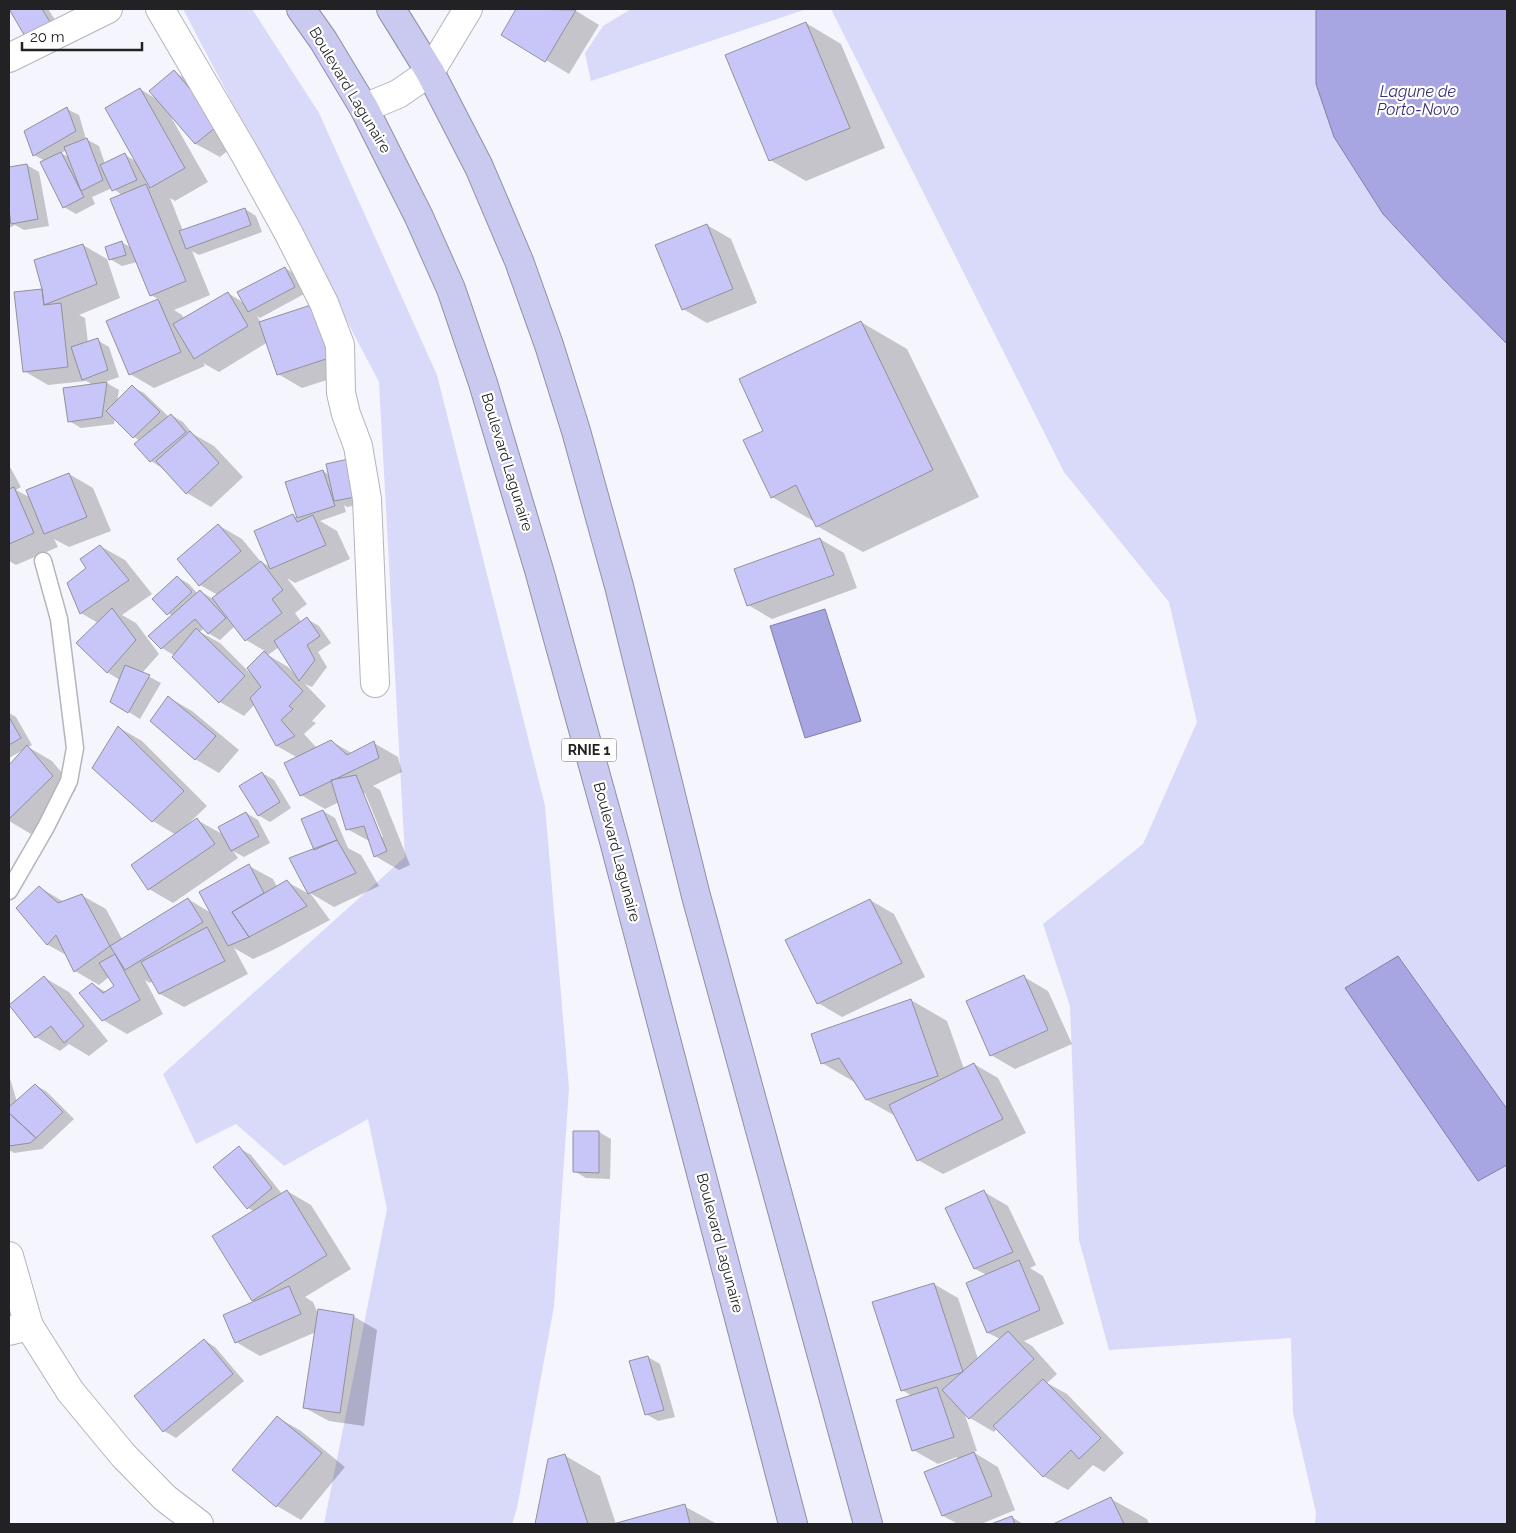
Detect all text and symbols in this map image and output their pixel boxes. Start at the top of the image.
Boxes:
scale bar [22,20,142,52]
street label: Boulevard Lagunaire [305,24,395,156]
text: 20 m [30,28,65,46]
water label: Lagune de Porto-Novo [1377,82,1459,119]
street label: Boulevard Lagunaire [477,391,537,534]
road number: RNIE 1 [562,738,616,762]
street label: Boulevard Lagunaire [590,780,644,924]
street label: Boulevard Lagunaire [693,1171,747,1315]

